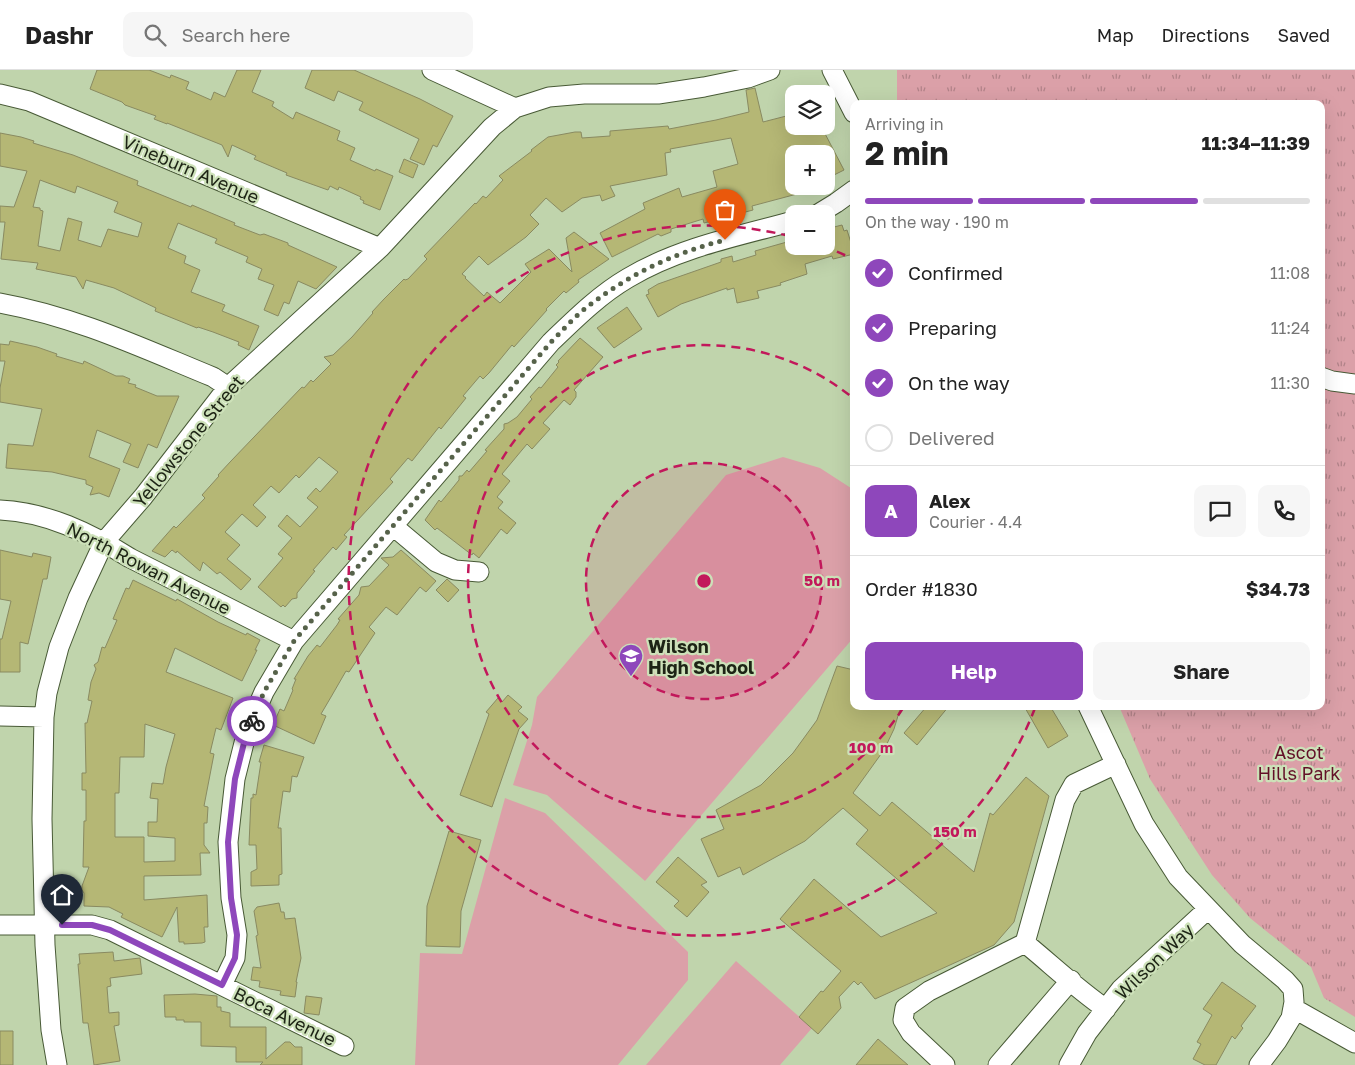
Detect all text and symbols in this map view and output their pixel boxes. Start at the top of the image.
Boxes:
search box [123,12,473,57]
text: Dashr [25,20,93,49]
icon: search [141,21,169,49]
text: Search here [181,23,290,46]
text: Map [1097,24,1133,46]
text: Directions [1161,24,1249,46]
text: Saved [1277,24,1330,46]
map controls [785,85,835,255]
button: layers [785,85,835,135]
text: Arriving in [865,114,944,134]
street label: Vineburn Avenue [119,130,263,208]
text: 11:34–11:39 [1202,131,1310,154]
text: 2 min [865,134,949,172]
button: + [785,145,835,195]
pin [704,189,746,240]
icon: bag [711,196,739,224]
button: − [785,205,835,255]
text: On the way · 190 m [865,212,1009,232]
icon: check [865,259,893,287]
text: Confirmed [908,261,1003,284]
text: 11:08 [1270,263,1310,283]
icon: check [865,314,893,342]
text: Preparing [908,316,997,339]
text: 11:24 [1271,318,1310,338]
icon: check [865,369,893,397]
street label: Yellowstone Street [128,370,248,512]
text: On the way [908,371,1010,394]
text: 11:30 [1270,373,1310,393]
text: Delivered [908,426,995,449]
button: chat [1194,485,1246,537]
button: phone [1258,485,1310,537]
text: Alex [929,489,970,512]
text: A [884,499,898,522]
text: Courier · 4.4 [929,512,1022,532]
street label: North Rowan Avenue [63,517,235,619]
text: 50 m [804,571,840,589]
centre of rings [695,572,713,590]
text: Order #1830 [865,577,978,600]
text: $34.73 [1246,577,1310,600]
place label: Wilson High School [648,635,754,678]
button: Help [865,642,1083,700]
button: Share [1093,642,1310,700]
school or university icon: Wilson High School [618,643,644,677]
courier [227,696,277,746]
icon: bike [238,707,266,735]
text: 100 m [849,738,893,756]
park label: Ascot Hills Park [1257,741,1341,784]
text: 150 m [933,822,977,840]
pin [41,874,83,925]
icon: home [48,881,76,909]
street label: Wilson Way [1110,918,1198,1004]
street label: Boca Avenue [230,982,340,1050]

